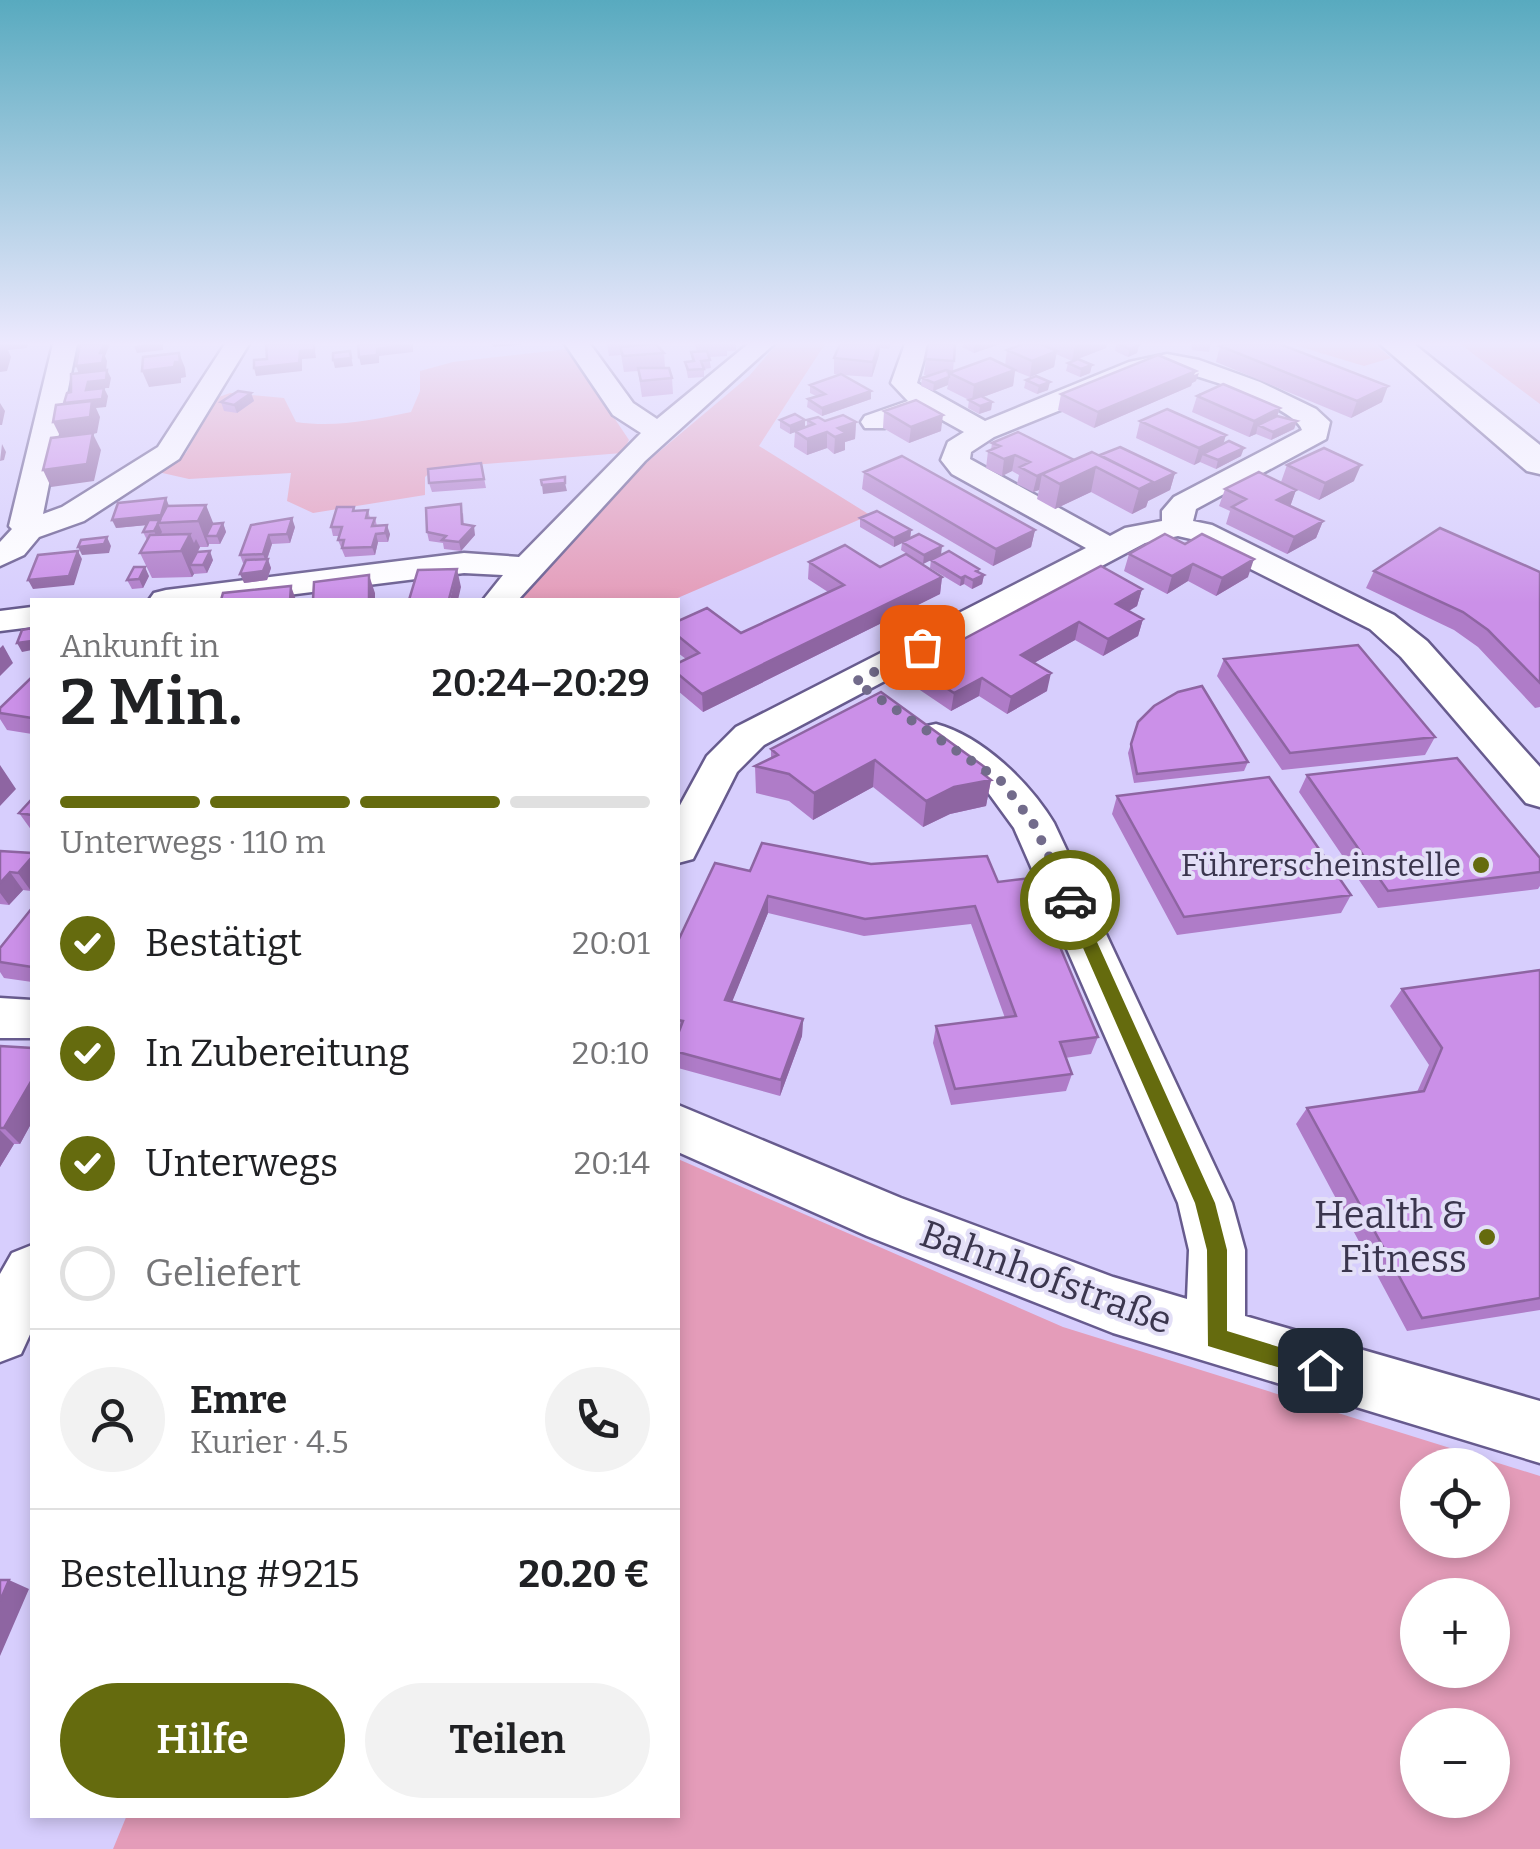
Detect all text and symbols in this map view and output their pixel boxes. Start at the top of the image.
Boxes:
pin [880,605,965,690]
icon: bag [895,620,950,675]
text: Ankunft in [60,627,219,665]
text: 20:24–20:29 [432,660,650,706]
text: 2 Min. [60,663,243,741]
text: Unterwegs · 110 m [60,823,326,861]
place label: Führerscheinstelle [1181,846,1461,884]
courier [1020,850,1120,950]
marker: Führerscheinstelle [1470,854,1492,876]
icon: car [1043,873,1098,928]
icon: check [60,916,115,971]
text: Bestätigt [145,920,302,966]
text: 20:01 [572,924,650,962]
icon: check [60,1026,115,1081]
text: In Zubereitung [145,1030,410,1076]
text: 20:10 [572,1034,650,1072]
icon: check [60,1136,115,1191]
text: Unterwegs [145,1140,338,1186]
text: 20:14 [574,1144,650,1182]
place label: Health & Fitness [1314,1192,1467,1282]
street label: Bahnhofstraße [914,1210,1178,1344]
marker: Health & Fitness [1476,1226,1498,1248]
text: Geliefert [145,1250,301,1296]
pin [1278,1328,1363,1413]
icon: home [1293,1343,1348,1398]
button: person [60,1367,165,1472]
button: phone [545,1367,650,1472]
text: Emre [190,1377,287,1423]
text: Kurier · 4.5 [190,1423,349,1461]
map controls [1400,1448,1510,1818]
button: locate [1400,1448,1510,1558]
text: Bestellung #9215 [60,1551,359,1597]
text: 20.20 € [518,1551,650,1597]
button: + [1400,1578,1510,1688]
button: Hilfe [60,1683,345,1798]
button: Teilen [365,1683,650,1798]
button: − [1400,1708,1510,1818]

